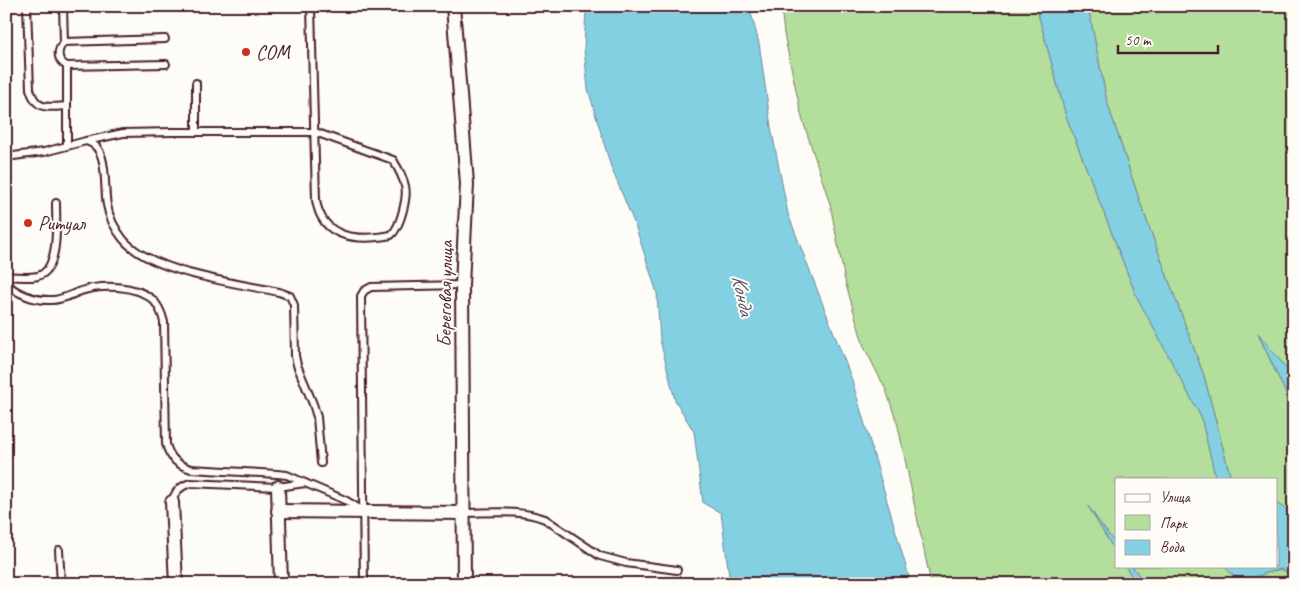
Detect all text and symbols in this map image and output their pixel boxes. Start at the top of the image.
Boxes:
scale bar [1118,22,1218,54]
text: 50 m [1125,31,1152,50]
place label: СОМ [256,40,291,65]
marker: СОМ [240,46,252,58]
place label: Ритуал [38,211,87,236]
marker: Ритуал [22,217,34,229]
street label: Береговая улица [432,239,458,347]
water label: Конда [726,272,760,320]
legend [1115,478,1278,568]
text: Улица [1160,488,1191,507]
text: Парк [1160,514,1188,533]
text: Вода [1160,538,1185,557]

